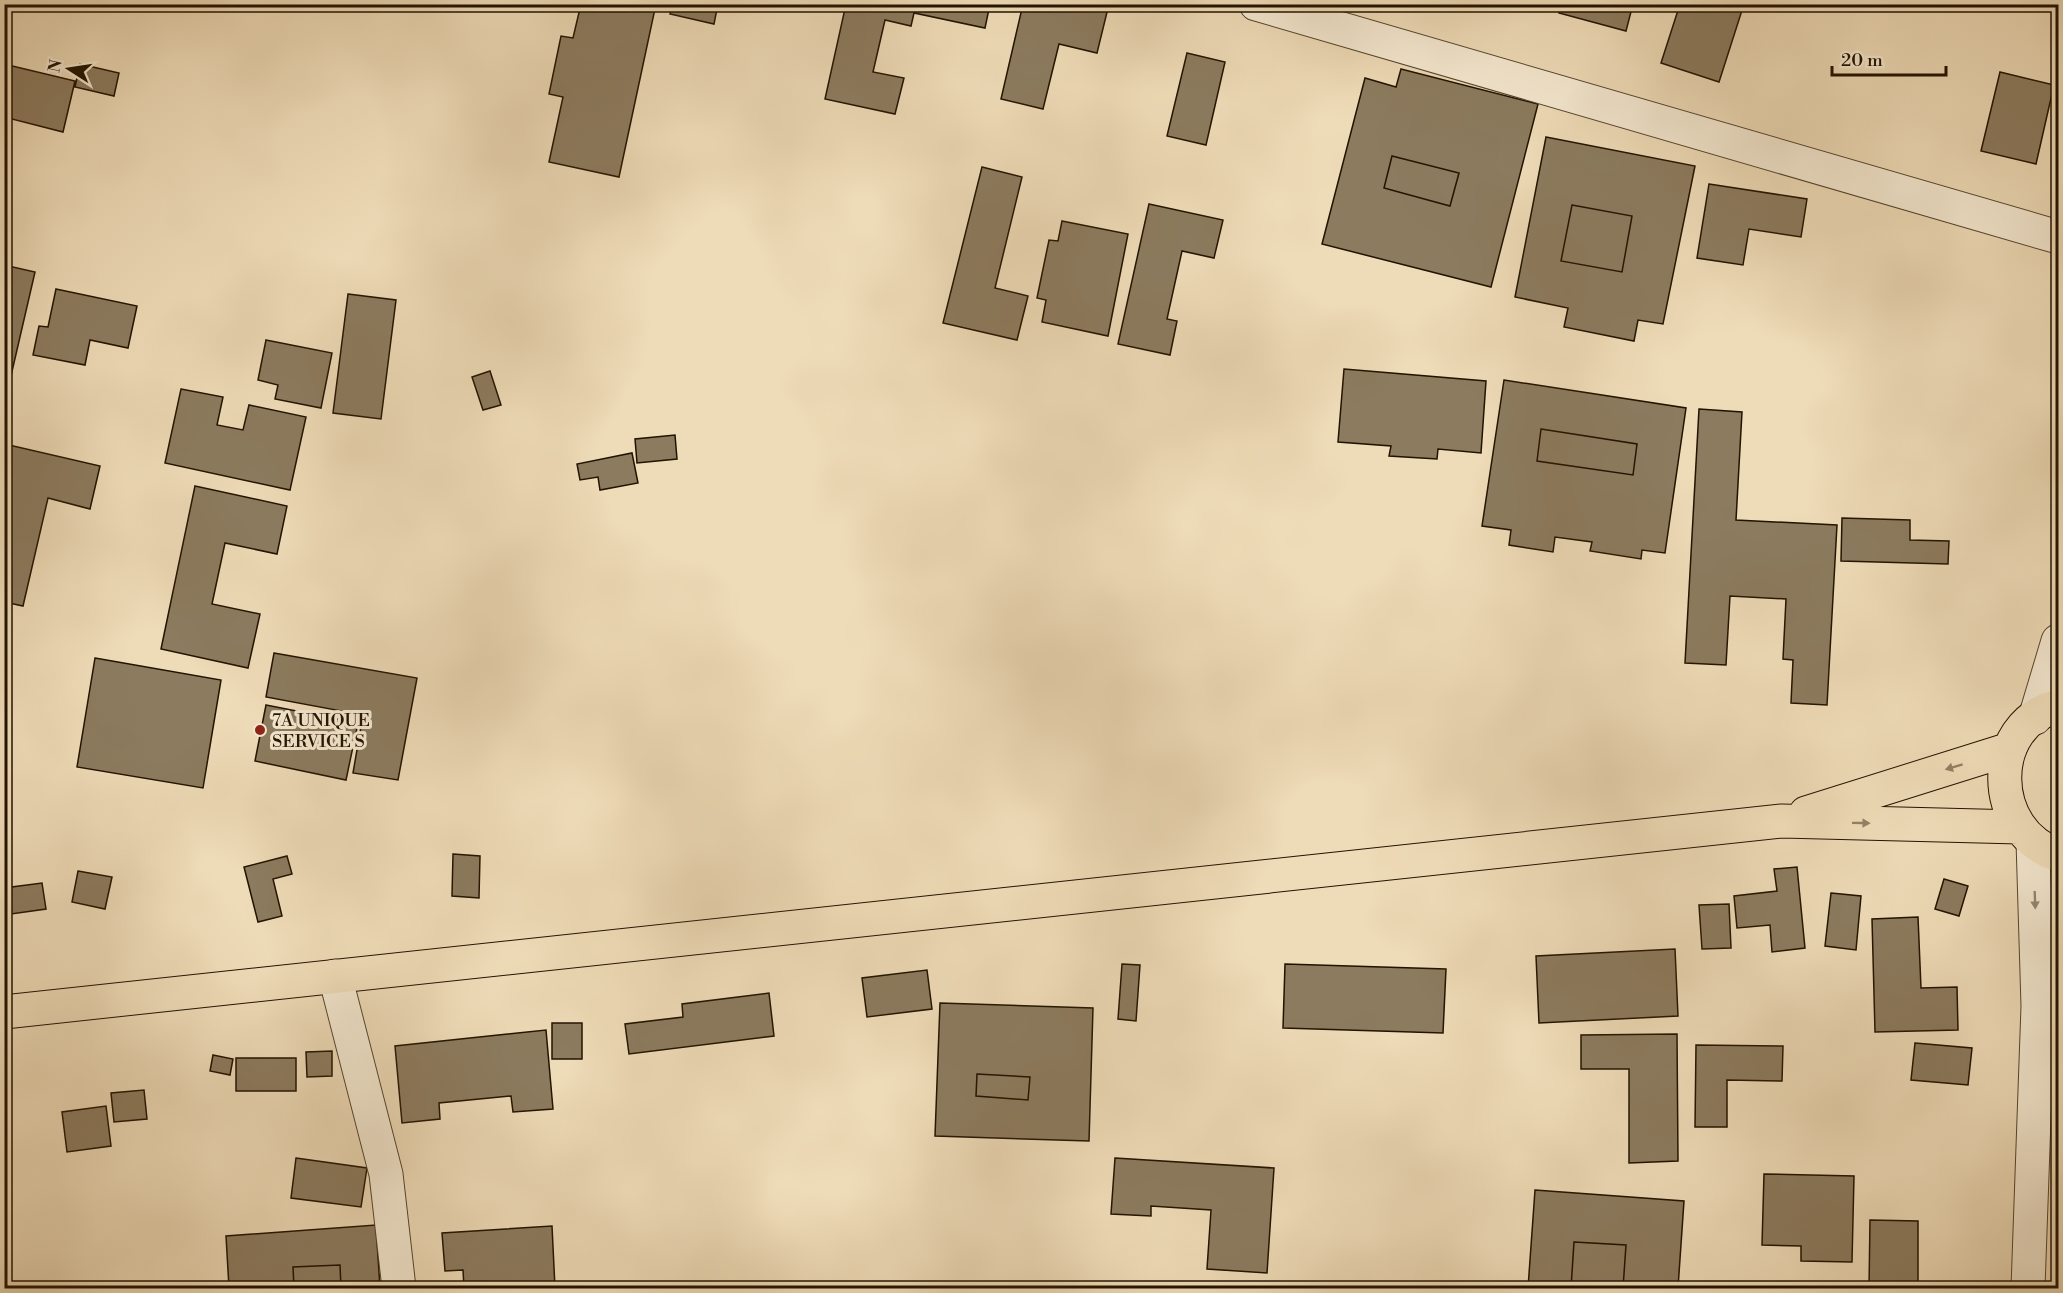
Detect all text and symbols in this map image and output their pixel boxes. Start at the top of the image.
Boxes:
north arrow [39,39,99,99]
scale bar [1832,39,1946,77]
text: 20 m [1841,49,1883,72]
text: N [44,57,66,74]
place label: 7A UNIQUE SERVICE S [272,709,370,753]
marker: 7A UNIQUE SERVICE S [253,723,267,737]
one-way arrow [1945,762,1963,772]
one-way arrow [1852,818,1871,828]
one-way arrow [2030,890,2040,909]

